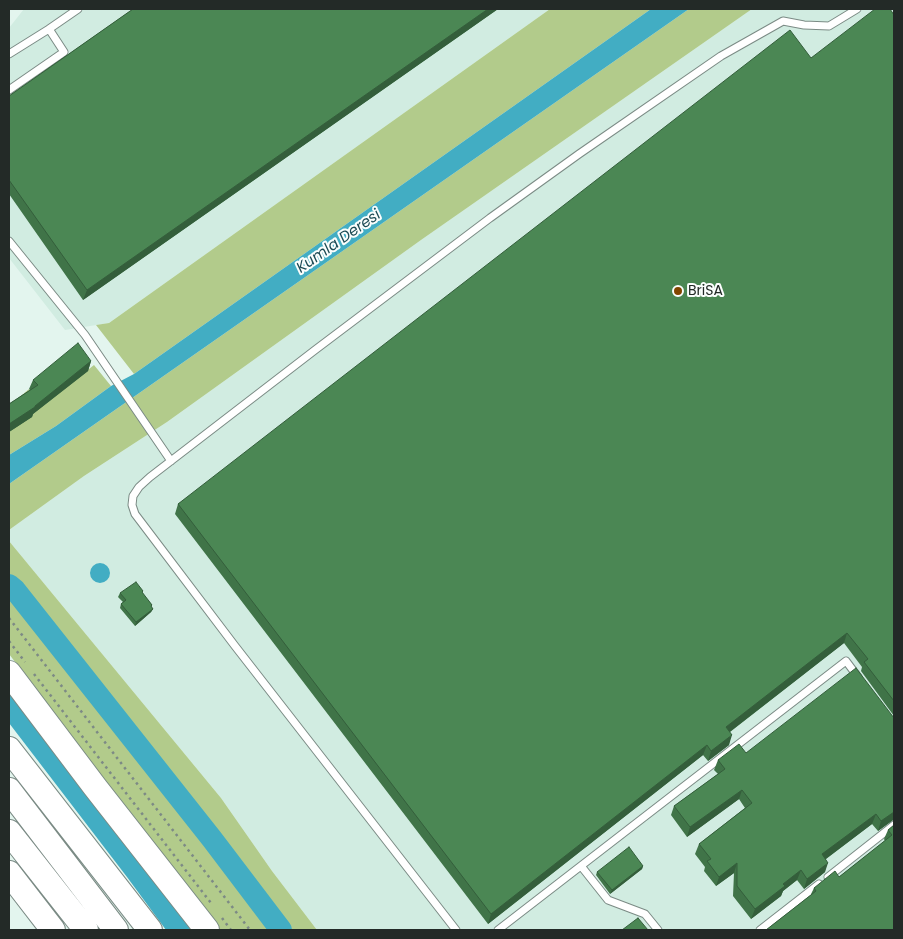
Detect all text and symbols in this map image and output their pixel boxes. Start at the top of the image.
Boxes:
water label: Kumla Deresi [293,206,385,278]
place label: BriSA [688,283,723,299]
marker: BriSA [672,285,684,297]

